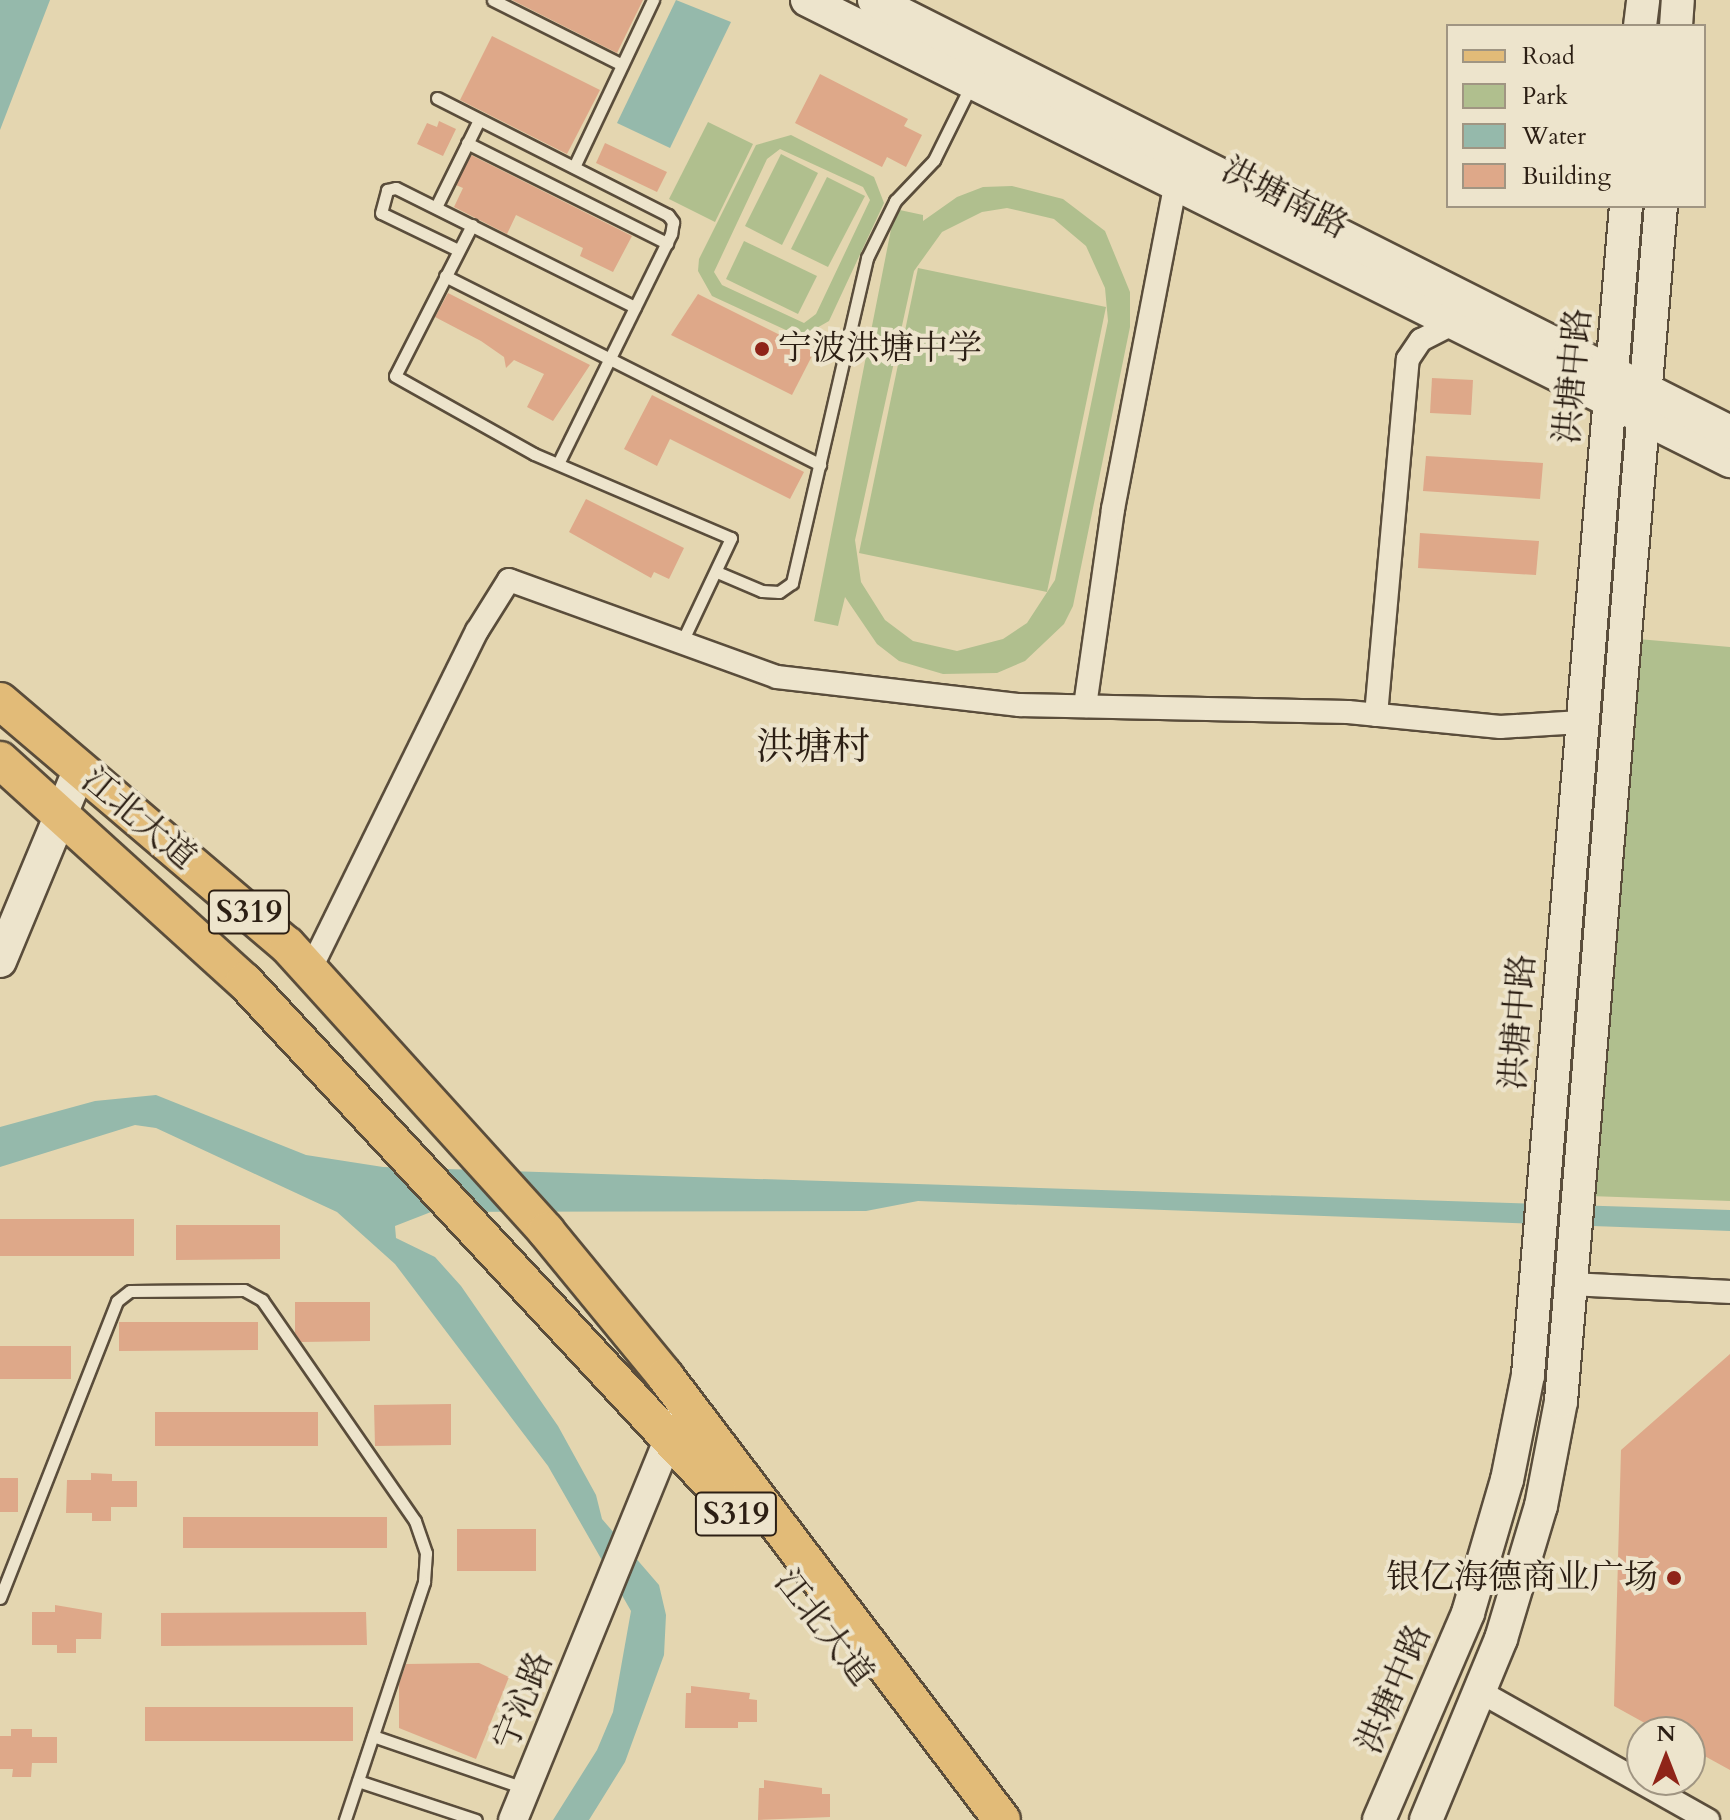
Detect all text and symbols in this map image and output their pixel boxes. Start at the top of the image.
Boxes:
legend [1446,24,1706,208]
text: Road [1522,40,1575,73]
text: Park [1522,80,1568,113]
text: Water [1522,120,1586,153]
street label: 洪塘南路 [1215,149,1355,247]
text: Building [1522,160,1611,193]
street label: 洪塘中路 [1547,306,1599,446]
place label: 宁波洪塘中学 [778,329,982,369]
marker: 宁波洪塘中学 [753,340,771,358]
district label: 洪塘村 [756,725,870,771]
street label: 江北大道 [74,760,204,878]
road number: S319 [207,884,291,940]
street label: 洪塘中路 [1493,953,1543,1091]
road number: S319 [694,1486,778,1542]
place label: 银亿海德商业广场 [1386,1558,1658,1598]
street label: 江北大道 [766,1562,882,1694]
marker: 银亿海德商业广场 [1665,1569,1683,1587]
street label: 洪塘中路 [1349,1618,1439,1760]
street label: 宁沁路 [485,1646,561,1756]
north arrow [1626,1716,1706,1796]
text: N [1656,1719,1676,1749]

